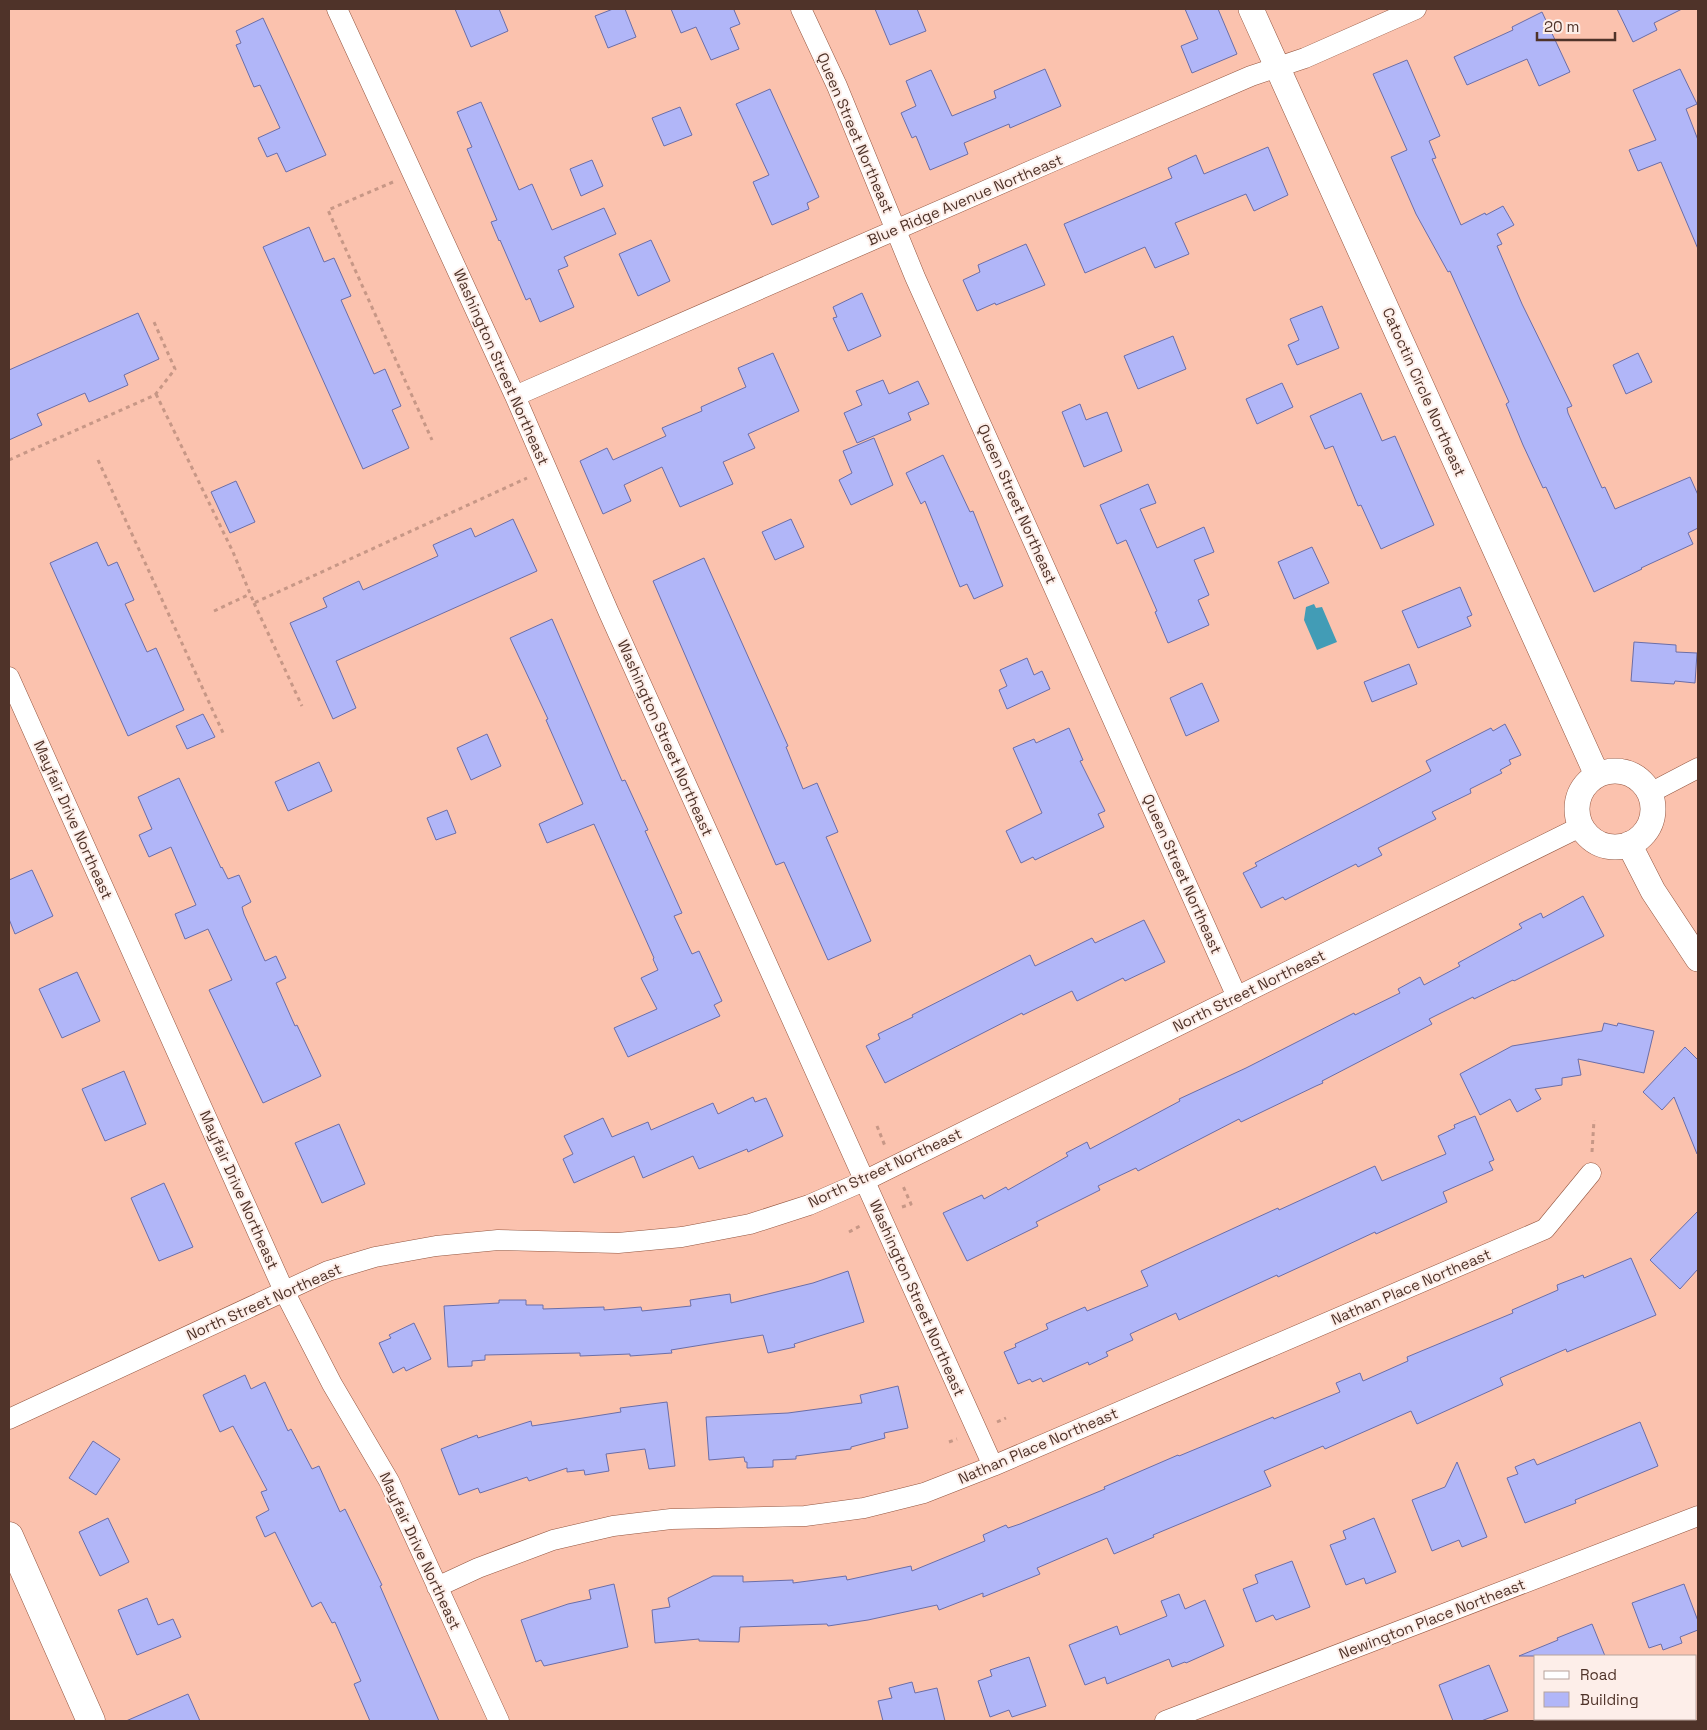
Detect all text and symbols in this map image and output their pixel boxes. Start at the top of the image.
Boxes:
scale bar [1537,10,1614,42]
text: 20 m [1544,17,1579,36]
street label: Queen Street Northeast [813,50,898,216]
street label: Blue Ridge Avenue Northeast [864,150,1065,249]
street label: Washington Street Northeast [449,266,553,468]
street label: Catoctin Circle Northeast [1379,304,1470,479]
street label: Queen Street Northeast [974,421,1061,587]
street label: Washington Street Northeast [613,637,717,839]
street label: Mayfair Drive Northeast [30,737,117,902]
street label: Queen Street Northeast [1139,791,1226,957]
street label: North Street Northeast [1169,945,1328,1036]
street label: Mayfair Drive Northeast [196,1107,283,1272]
street label: North Street Northeast [805,1123,965,1212]
street label: Washington Street Northeast [865,1197,969,1399]
street label: Nathan Place Northeast [1328,1244,1494,1329]
street label: North Street Northeast [183,1259,344,1344]
street label: Nathan Place Northeast [955,1403,1121,1488]
street label: Mayfair Drive Northeast [376,1469,465,1633]
street label: Newington Place Northeast [1336,1574,1528,1663]
legend [1534,1655,1697,1720]
text: Road [1580,1665,1617,1684]
text: Building [1580,1690,1639,1709]

